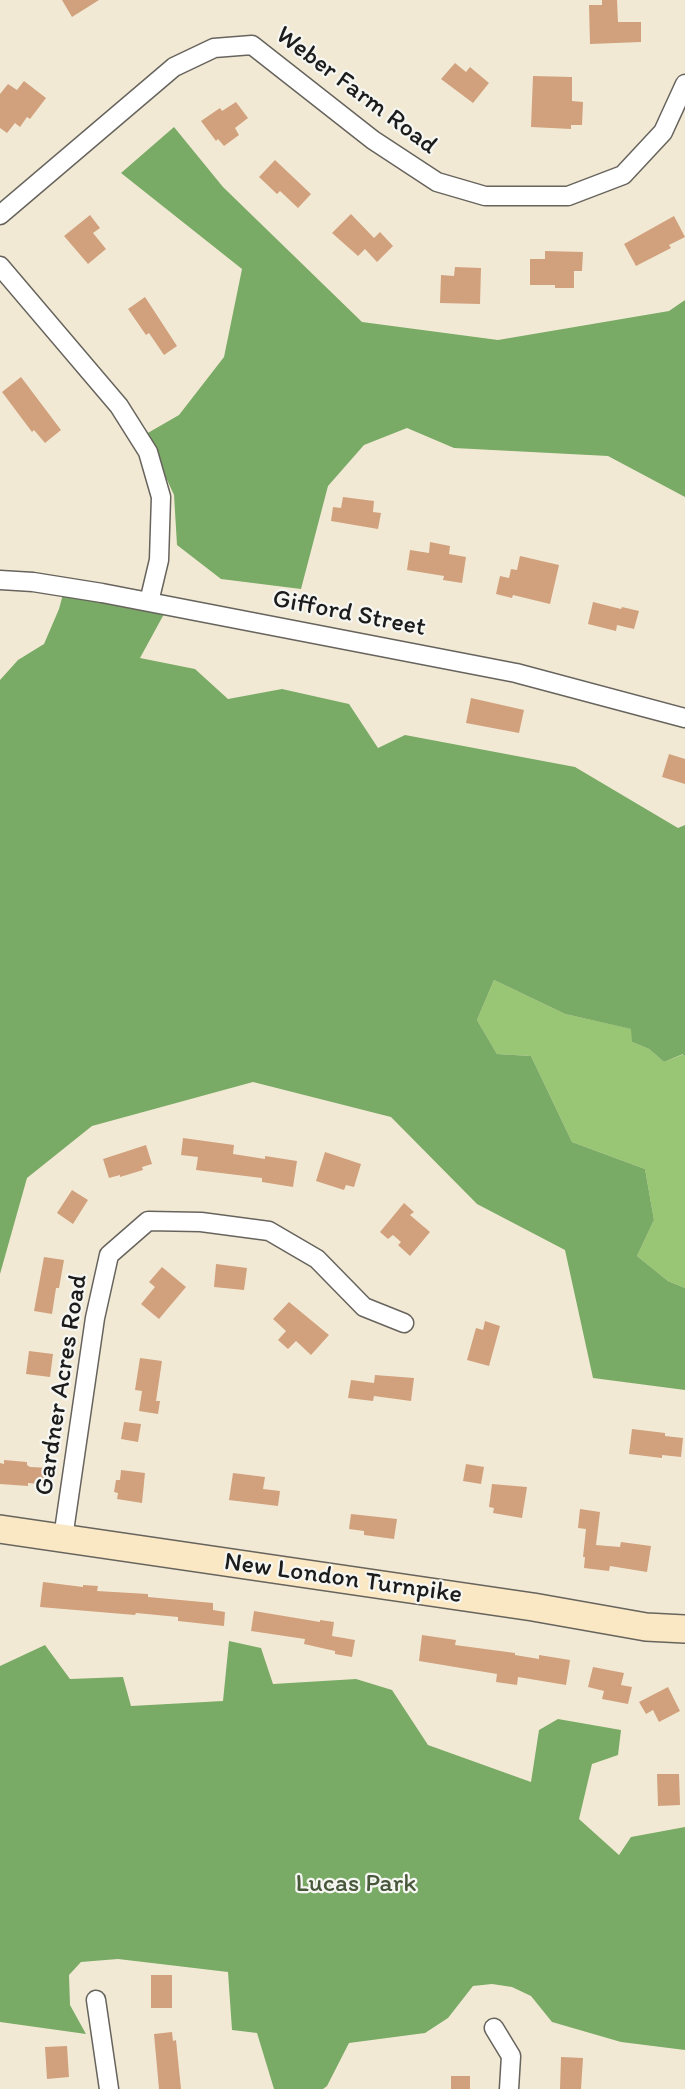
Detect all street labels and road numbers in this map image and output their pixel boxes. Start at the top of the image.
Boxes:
street label: Weber Farm Road [269,20,443,162]
street label: Gifford Street [270,584,428,644]
street label: Gardner Acres Road [29,1272,95,1498]
street label: New London Turnpike [222,1547,464,1611]

